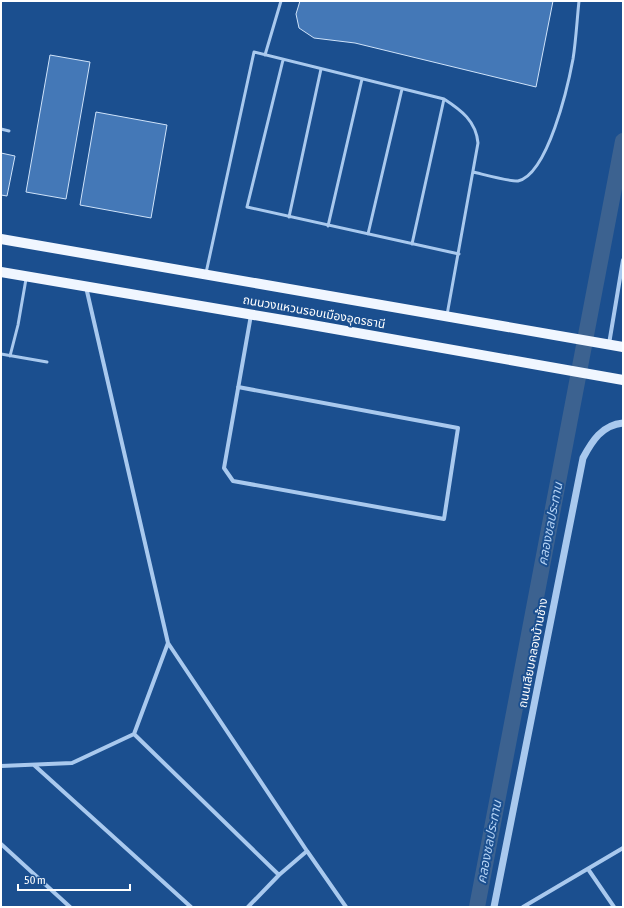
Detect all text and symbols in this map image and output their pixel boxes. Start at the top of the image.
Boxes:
street label: ถนนวงแหวนรอบเมืองอุดรธานี [242,293,386,331]
water label: คลองชลประทาน [535,480,566,567]
street label: ถนนเลียบคลองบ้านช้าง [515,597,551,709]
water label: คลองชลประทาน [474,798,505,885]
scale bar [18,866,130,892]
text: 50 m [24,873,46,887]

